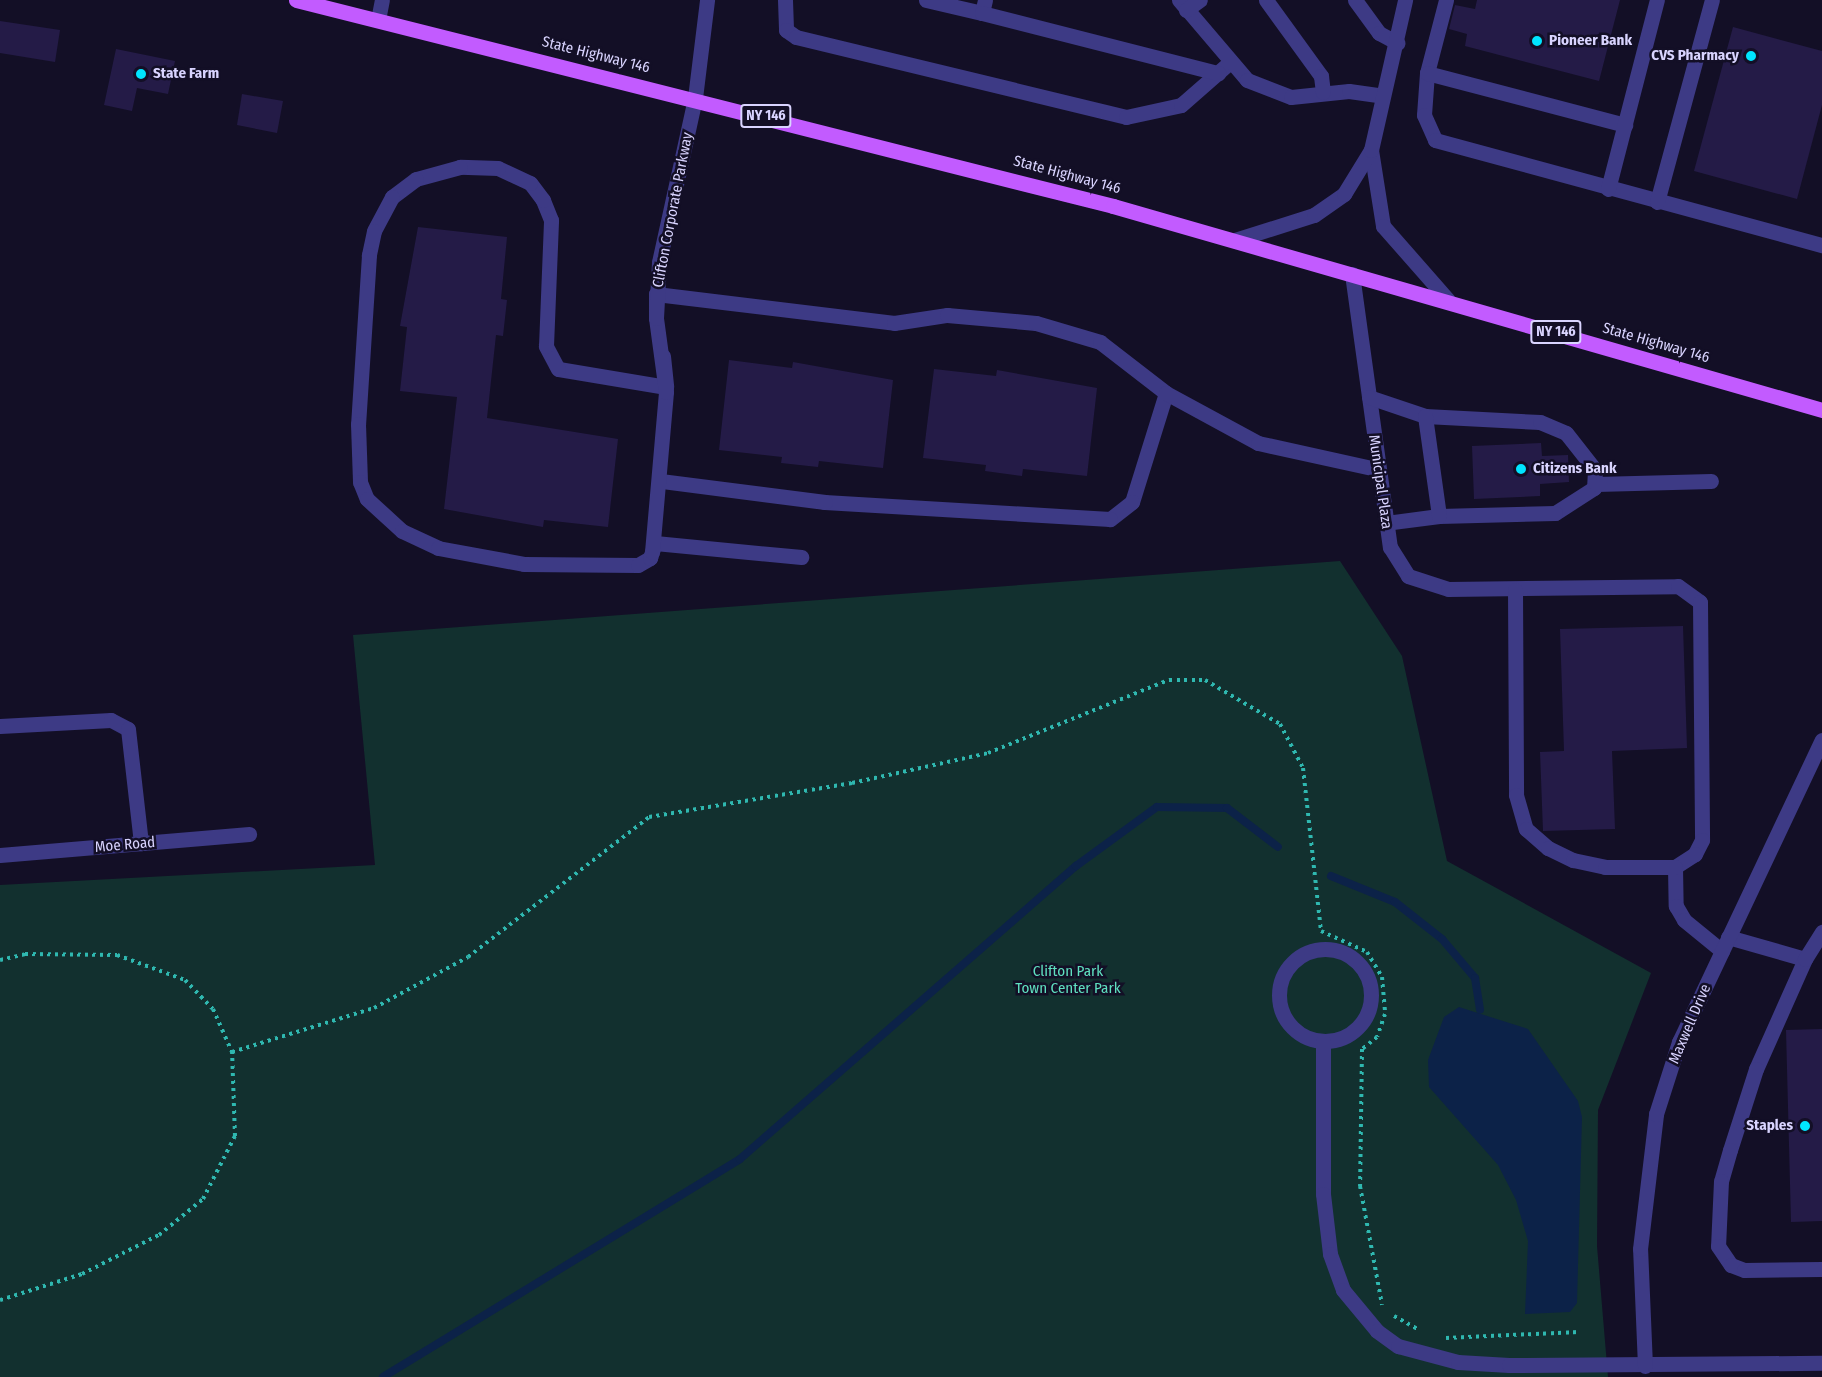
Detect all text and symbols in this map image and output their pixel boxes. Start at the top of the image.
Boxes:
place label: Pioneer Bank [1549,32,1632,50]
street label: State Highway 146 [540,33,652,77]
marker: Pioneer Bank [1530,34,1544,48]
place label: CVS Pharmacy [1651,47,1739,65]
marker: CVS Pharmacy [1744,49,1758,63]
place label: State Farm [153,65,219,83]
marker: State Farm [134,67,148,81]
road number: NY 146 [739,105,793,127]
street label: Clifton Corporate Parkway [649,131,697,289]
street label: State Highway 146 [1011,152,1123,198]
street label: State Highway 146 [1600,319,1712,367]
road number: NY 146 [1529,321,1583,343]
street label: Municipal Plaza [1364,434,1396,530]
place label: Citizens Bank [1533,460,1617,478]
marker: Citizens Bank [1514,462,1528,476]
street label: Moe Road [94,833,156,857]
park label: Clifton Park Town Center Park [1015,962,1121,997]
street label: Maxwell Drive [1665,981,1715,1067]
place label: Staples [1746,1117,1793,1135]
marker: Staples [1798,1119,1812,1133]

